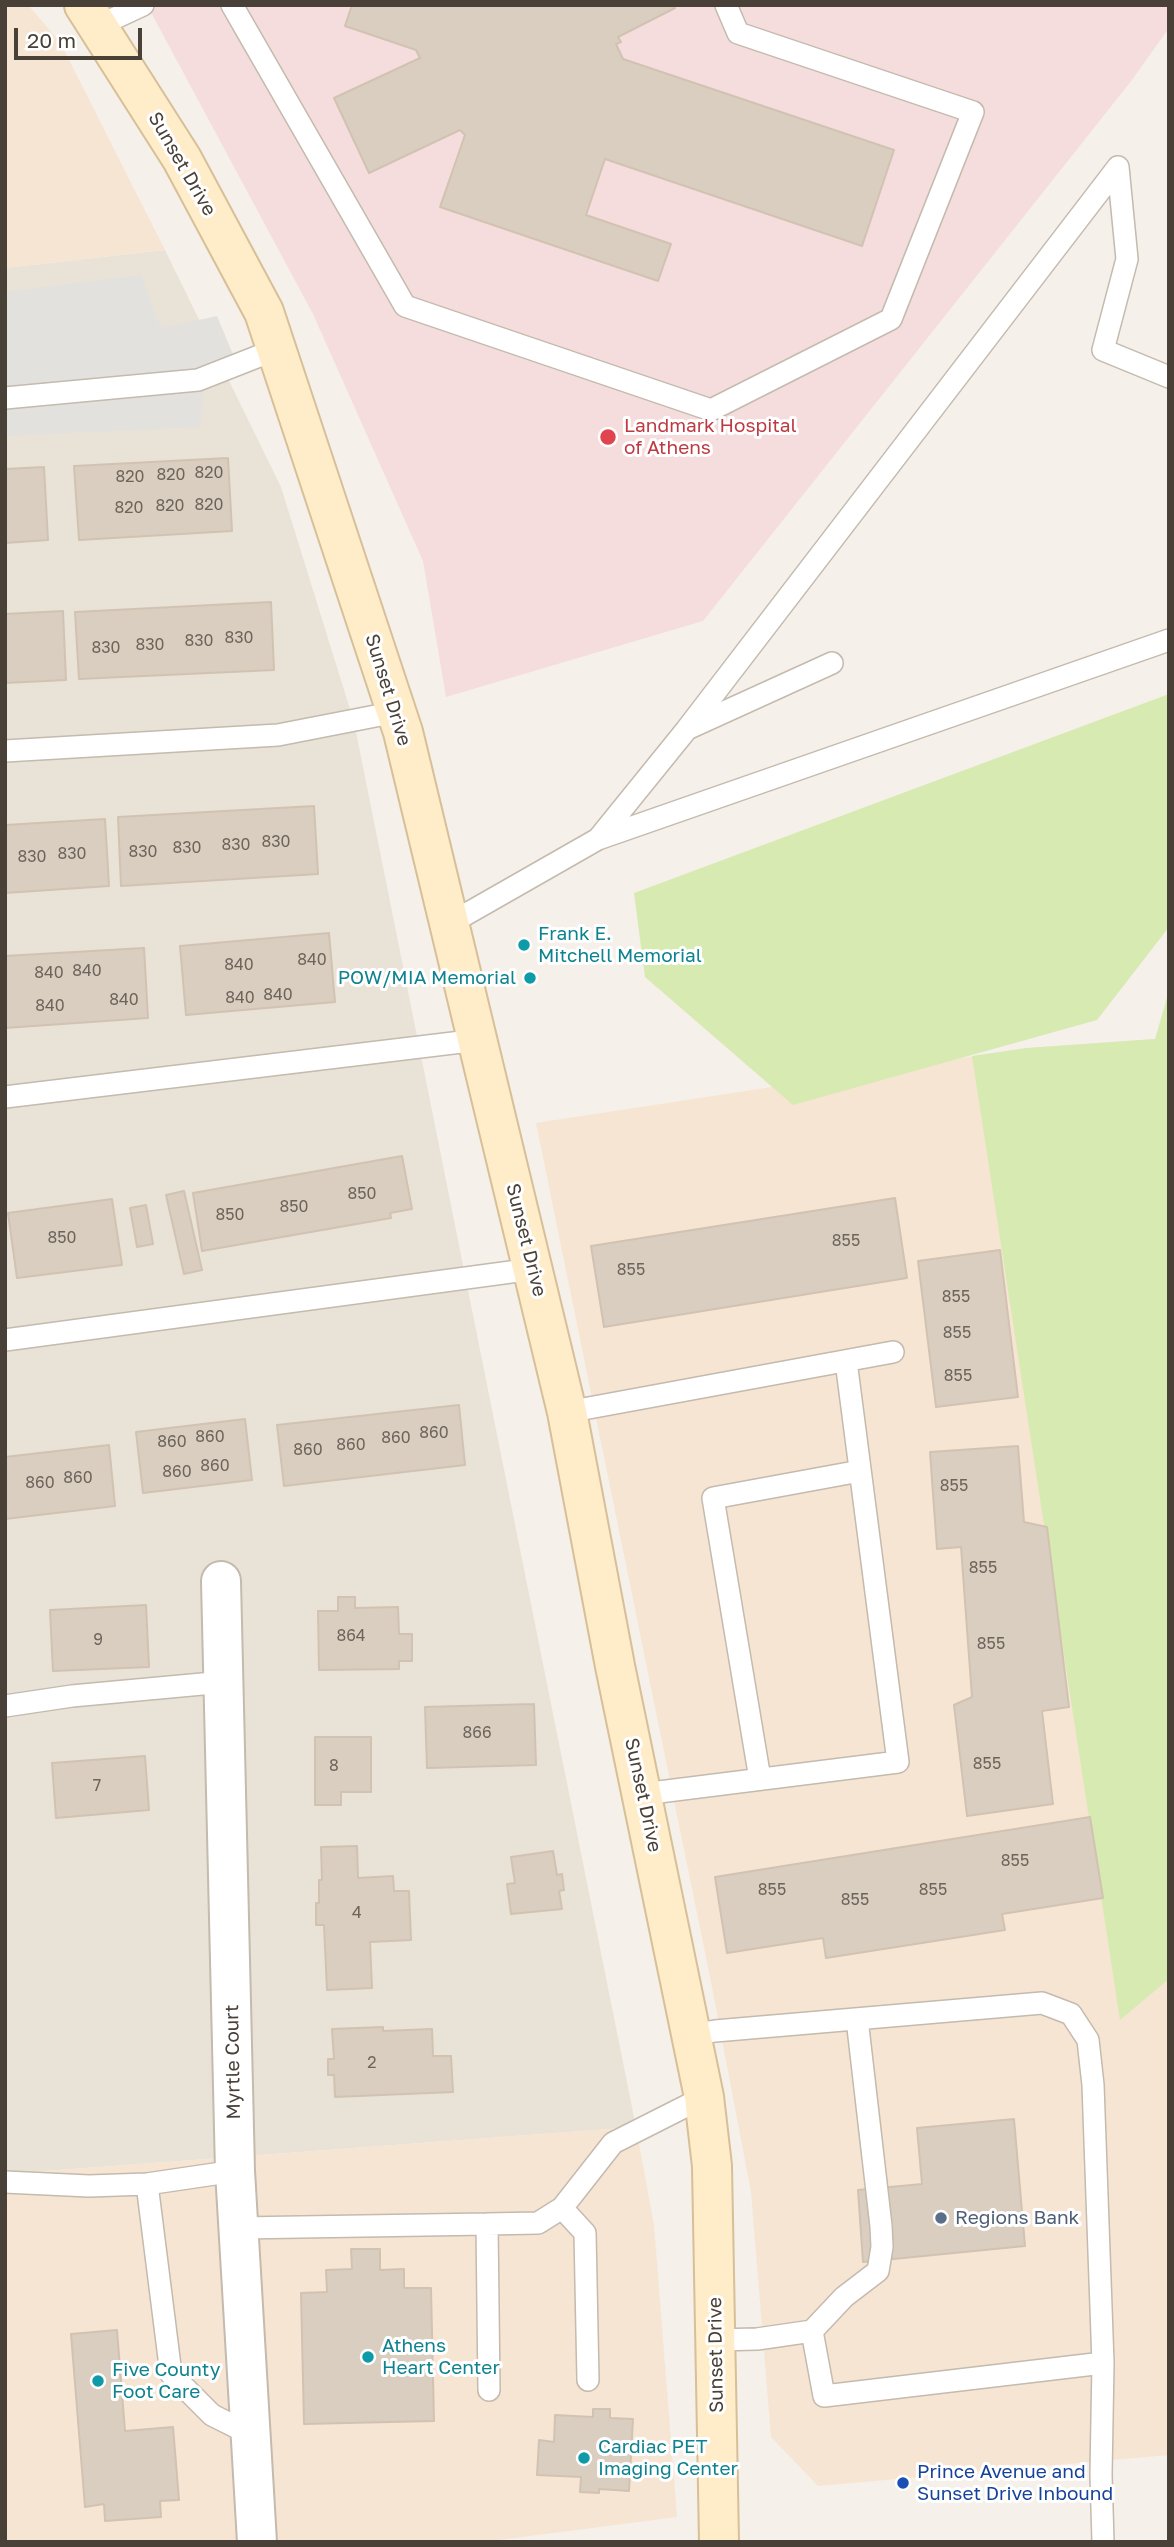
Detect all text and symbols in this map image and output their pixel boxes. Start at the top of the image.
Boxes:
scale bar [18,14,145,58]
text: 20 m [27,27,76,53]
street label: Sunset Drive [143,108,221,220]
place label: Landmark Hospital of Athens [624,415,797,459]
marker: Landmark Hospital of Athens [598,427,618,447]
house number: 820 [195,463,223,483]
house number: 820 [157,465,185,485]
house number: 820 [116,467,144,487]
house number: 820 [195,495,223,515]
house number: 820 [156,496,184,516]
house number: 820 [115,498,143,518]
house number: 830 [224,628,254,648]
house number: 830 [184,631,214,651]
street label: Sunset Drive [360,631,416,749]
house number: 830 [135,635,165,655]
house number: 830 [91,638,121,658]
house number: 830 [261,832,291,852]
house number: 830 [221,835,251,855]
house number: 830 [172,838,202,858]
house number: 830 [128,842,158,862]
house number: 830 [57,844,87,864]
house number: 830 [17,847,47,867]
place label: Frank E. Mitchell Memorial [538,923,702,967]
marker: Frank E. Mitchell Memorial [516,937,532,953]
house number: 840 [297,950,327,970]
house number: 840 [224,955,254,975]
house number: 840 [72,961,102,981]
house number: 840 [34,963,64,983]
place label: POW/MIA Memorial [338,967,516,989]
marker: POW/MIA Memorial [522,970,538,986]
house number: 840 [263,985,293,1005]
house number: 840 [225,988,255,1008]
house number: 840 [109,990,139,1010]
house number: 840 [35,996,65,1016]
street label: Sunset Drive [501,1181,551,1299]
house number: 850 [348,1184,376,1204]
house number: 850 [280,1197,308,1217]
house number: 850 [216,1205,244,1225]
house number: 850 [48,1228,76,1248]
house number: 855 [832,1231,860,1251]
house number: 855 [617,1260,645,1280]
house number: 855 [942,1287,970,1307]
house number: 855 [943,1323,971,1343]
house number: 855 [944,1366,972,1386]
house number: 860 [419,1423,449,1443]
house number: 860 [195,1427,225,1447]
house number: 860 [381,1428,411,1448]
house number: 860 [157,1432,187,1452]
house number: 860 [336,1435,366,1455]
house number: 860 [293,1440,323,1460]
house number: 860 [200,1456,230,1476]
house number: 860 [162,1462,192,1482]
house number: 860 [63,1468,93,1488]
house number: 860 [25,1473,55,1493]
house number: 855 [940,1476,968,1496]
house number: 855 [969,1558,997,1578]
house number: 864 [336,1626,366,1646]
house number: 9 [93,1630,103,1650]
house number: 855 [977,1634,1005,1654]
house number: 866 [462,1723,492,1743]
street label: Sunset Drive [620,1736,666,1854]
house number: 855 [973,1754,1001,1774]
house number: 8 [329,1756,339,1776]
house number: 7 [93,1776,101,1796]
house number: 855 [1001,1851,1029,1871]
house number: 855 [758,1880,786,1900]
house number: 855 [919,1880,947,1900]
house number: 855 [841,1890,869,1910]
house number: 4 [352,1903,362,1923]
street label: Myrtle Court [221,2004,245,2120]
house number: 2 [367,2053,377,2073]
place label: Regions Bank [955,2207,1079,2229]
marker: Regions Bank [933,2210,949,2226]
street label: Sunset Drive [704,2297,728,2413]
place label: Athens Heart Center [382,2335,500,2379]
marker: Athens Heart Center [360,2349,376,2365]
place label: Five County Foot Care [112,2359,220,2403]
marker: Five County Foot Care [90,2373,106,2389]
place label: Cardiac PET Imaging Center [598,2436,738,2480]
marker: Cardiac PET Imaging Center [576,2450,592,2466]
place label: Prince Avenue and Sunset Drive Inbound [917,2461,1113,2505]
marker: Prince Avenue and Sunset Drive Inbound [895,2475,911,2491]

